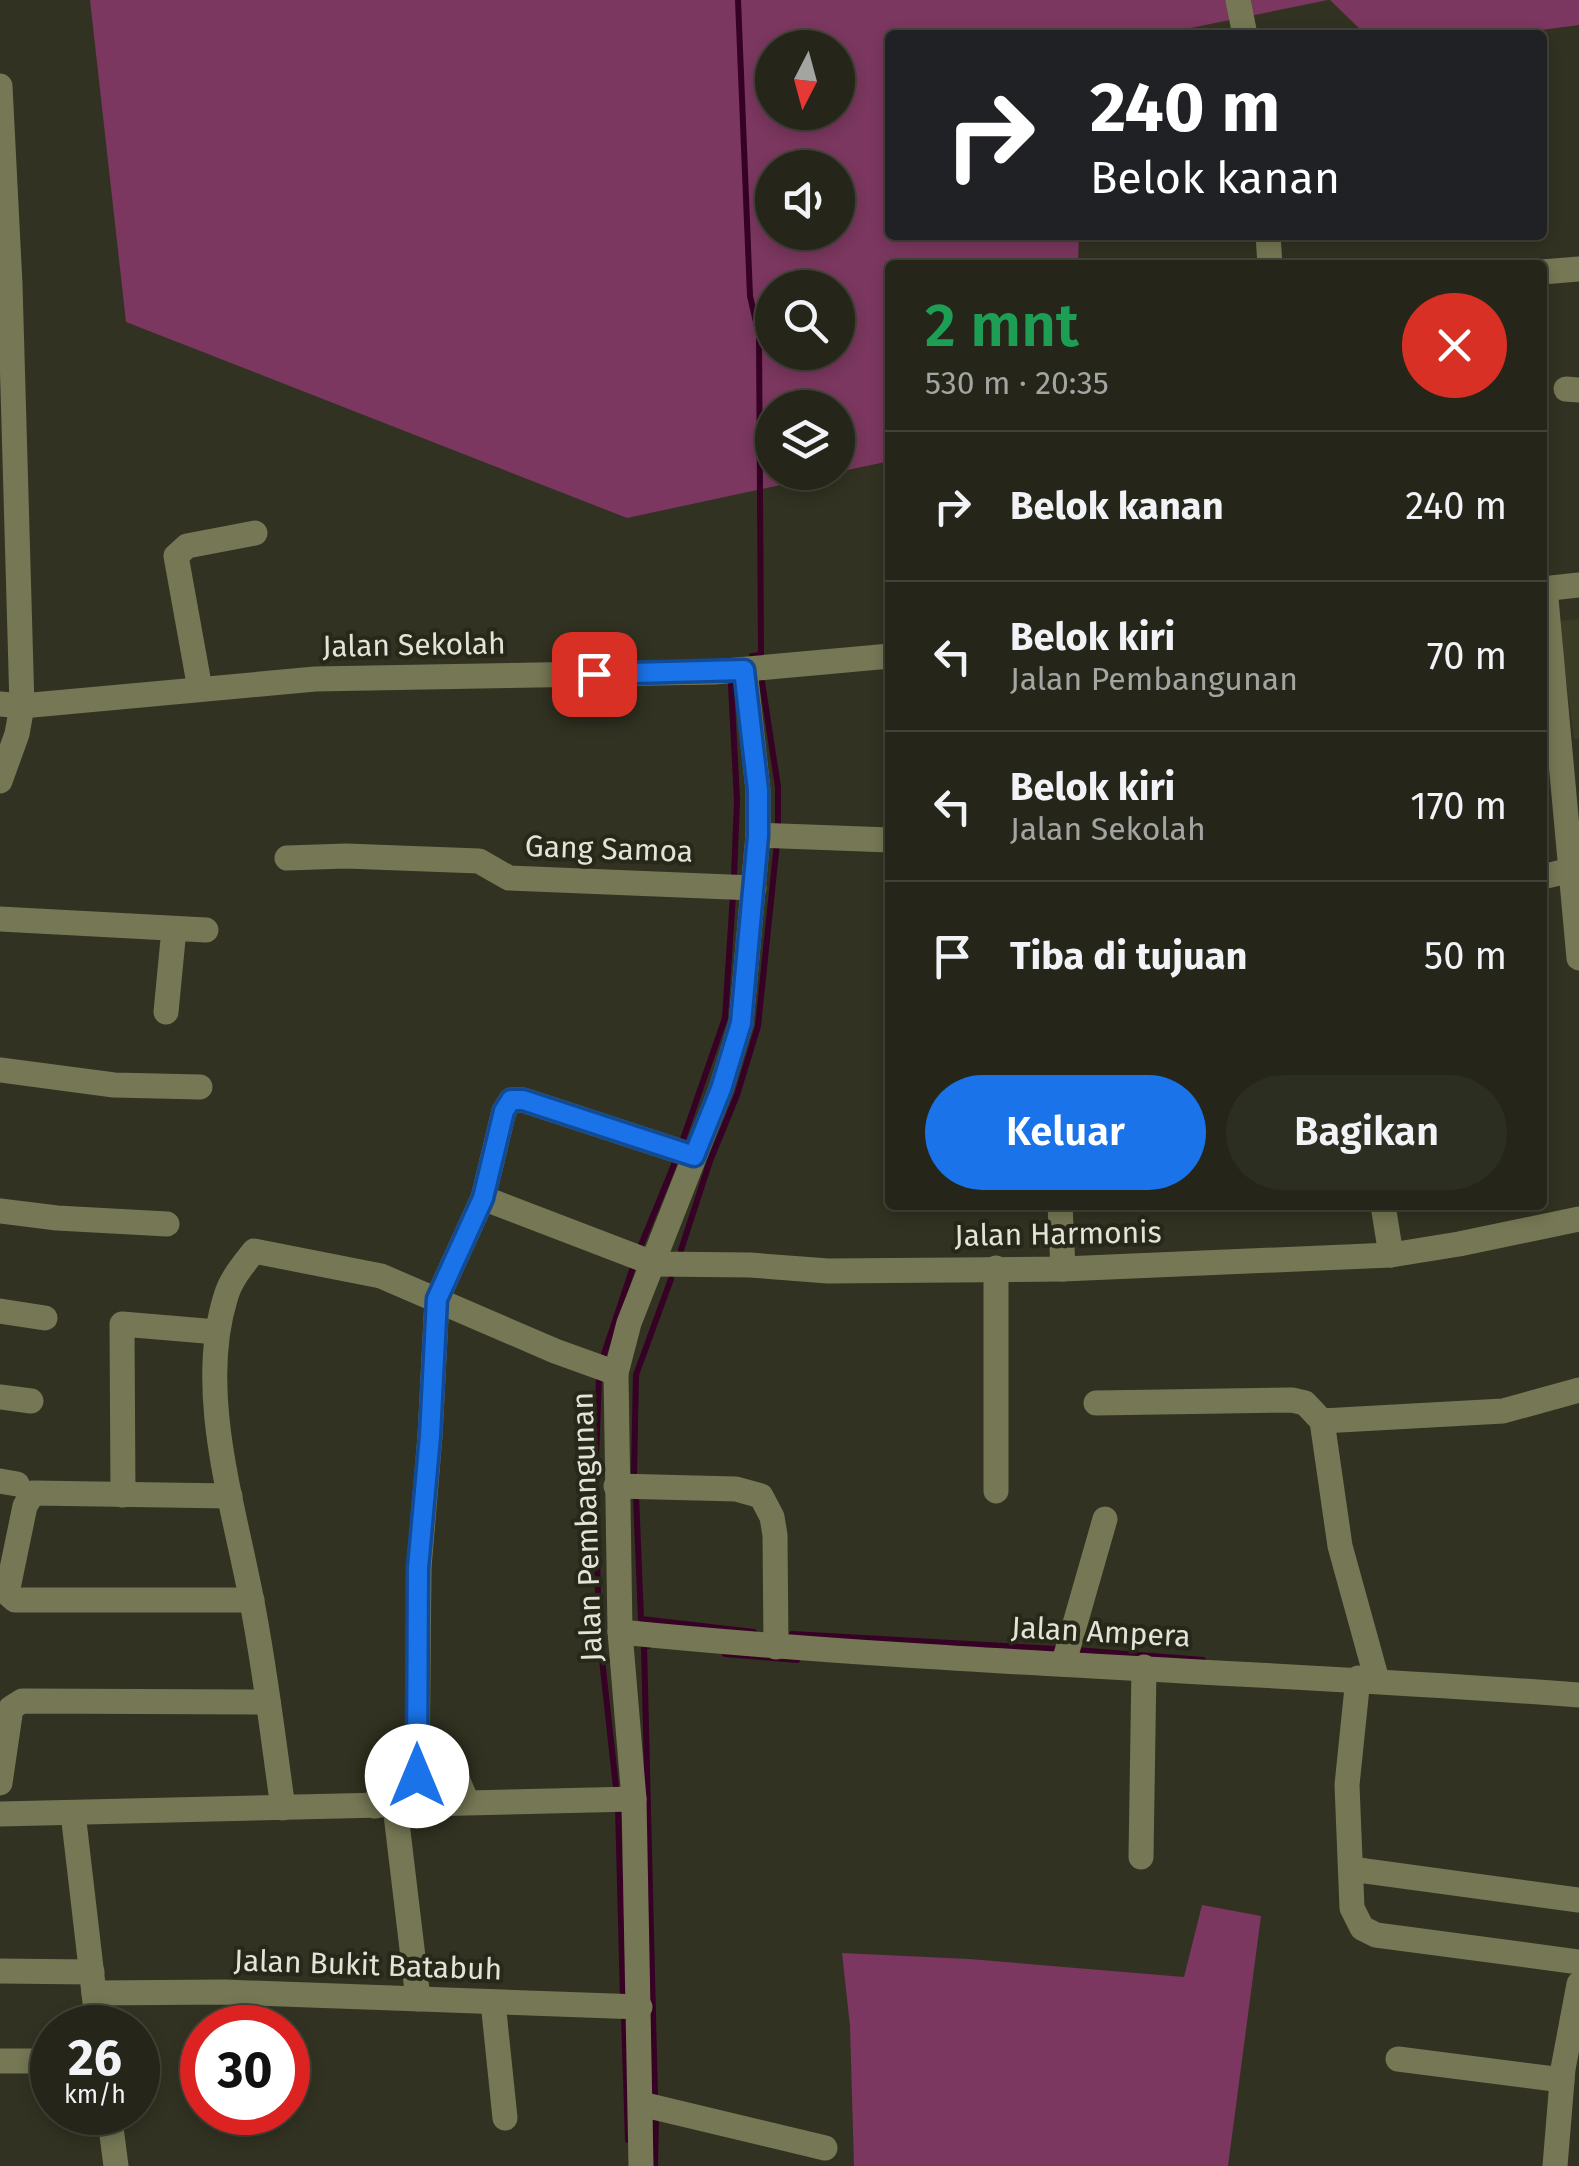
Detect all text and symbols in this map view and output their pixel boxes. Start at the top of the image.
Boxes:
north arrow [755,30,855,130]
map controls [755,30,855,490]
text: 240 m [1090,66,1280,150]
icon: right [925,70,1055,200]
button: sound [755,150,855,250]
text: Belok kanan [1090,151,1340,205]
button: search [755,270,855,370]
text: 2 mnt [925,290,1079,362]
button: close [1402,293,1507,398]
text: 530 m · 20:35 [925,364,1109,402]
button: layers [755,390,855,490]
icon: right [925,479,980,534]
text: Belok kanan [1010,483,1224,529]
text: 240 m [1405,483,1507,529]
text: Belok kiri [1010,614,1175,660]
street label: Jalan Sekolah [322,625,506,665]
icon: left [925,629,980,684]
pin [552,632,637,717]
text: 70 m [1427,633,1507,679]
icon: arrive [567,647,622,702]
text: Jalan Pembangunan [1010,660,1298,698]
text: Belok kiri [1010,764,1175,810]
icon: left [925,779,980,834]
text: 170 m [1410,783,1507,829]
text: Jalan Sekolah [1010,810,1206,848]
street label: Gang Samoa [524,828,694,870]
icon: arrive [925,929,980,984]
text: Tiba di tujuan [1010,933,1247,979]
text: 50 m [1424,933,1507,979]
button: Keluar [925,1075,1206,1190]
button: Bagikan [1226,1075,1507,1190]
street label: Jalan Harmonis [954,1214,1162,1254]
street label: Jalan Pembangunan [564,1391,610,1663]
street label: Jalan Ampera [1010,1609,1192,1655]
position arrow [365,1724,469,1828]
street label: Jalan Bukit Batabuh [233,1942,503,1988]
speed limit sign: 30 [180,2005,310,2135]
text: 26 [68,2028,122,2088]
text: km/h [64,2080,126,2110]

